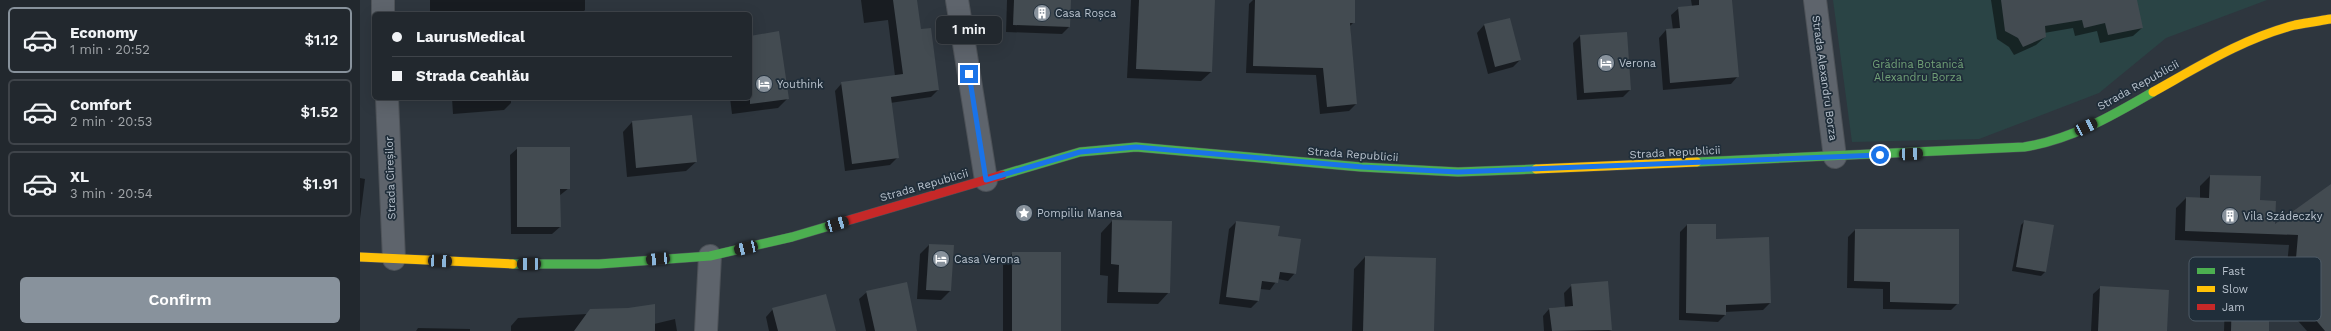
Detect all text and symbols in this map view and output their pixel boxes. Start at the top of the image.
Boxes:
building icon: Casa Roșca [1032,3,1052,23]
place label: Casa Roșca [1055,7,1116,20]
street label: Strada Alexandru Borza [1809,15,1840,141]
callout: 1 min [936,16,1002,44]
icon: car [22,22,58,58]
text: 1 min [952,22,986,37]
text: Economy [70,24,137,42]
text: LaurusMedical [416,28,525,46]
text: $1.12 [305,31,338,49]
text: 1 min · 20:52 [70,42,150,57]
hotel icon: Verona [1596,53,1616,73]
place label: Verona [1619,57,1656,70]
park label: Grădina Botanică Alexandru Borza [1872,58,1964,84]
street label: Strada Republicii [2095,58,2181,113]
route end [960,65,978,83]
text: Strada Ceahlău [416,67,529,85]
hotel icon: Youthink [754,74,774,94]
place label: Youthink [777,78,823,91]
icon: car [22,94,58,130]
text: Comfort [70,96,131,114]
text: $1.52 [300,103,338,121]
text: 2 min · 20:53 [70,114,152,129]
car [2073,116,2099,138]
street label: Strada Cireșilor [383,136,398,220]
street label: Strada Republicii [1629,144,1721,161]
street label: Strada Republicii [1307,145,1399,164]
route start [1871,146,1889,164]
car [1899,148,1923,160]
icon: car [22,166,58,202]
street label: Strada Republicii [879,167,970,204]
text: XL [70,168,89,186]
text: $1.91 [303,175,338,193]
text: 3 min · 20:54 [70,186,153,201]
place icon: Pompiliu Manea [1014,203,1034,223]
building icon: Vila Szádeczky [2220,206,2240,226]
place label: Pompiliu Manea [1037,207,1122,220]
place label: Vila Szádeczky [2243,210,2323,223]
car [824,215,850,233]
car [733,239,759,257]
hotel icon: Casa Verona [931,249,951,269]
car [646,252,670,266]
place label: Casa Verona [954,253,1020,266]
car [428,254,452,268]
legend [2189,257,2321,321]
car [517,258,541,270]
text: Fast [2222,265,2245,278]
button: Confirm [20,277,340,323]
text: Slow [2222,283,2248,296]
text: Jam [2222,301,2245,314]

